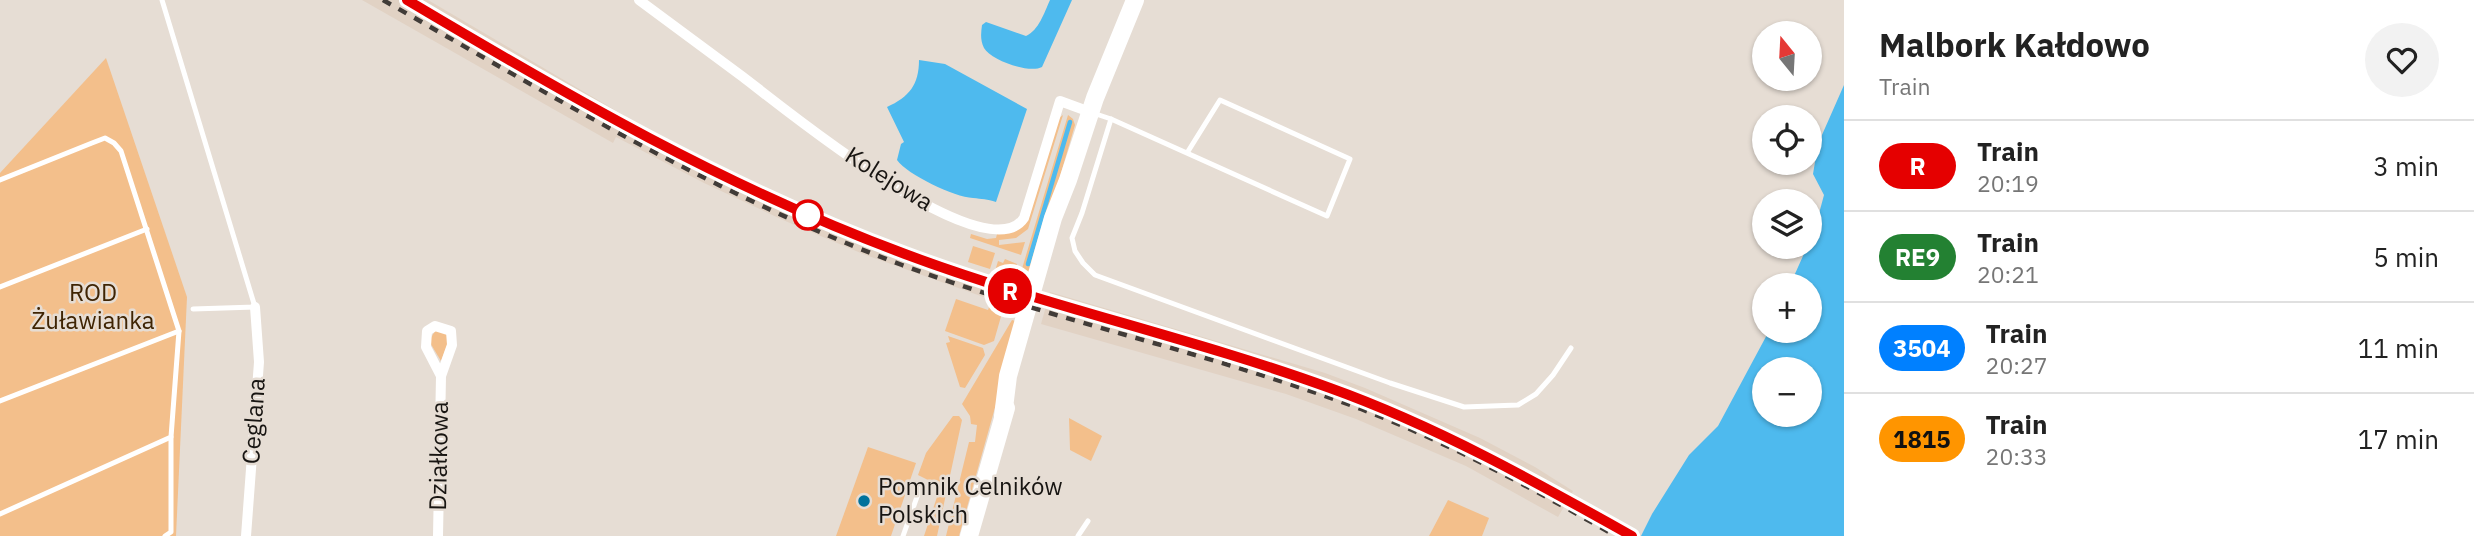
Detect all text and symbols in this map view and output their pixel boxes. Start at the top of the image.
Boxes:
north arrow [1752,21,1822,91]
map controls [1752,21,1822,427]
text: Malbork Kałdowo [1879,23,2150,66]
button: heart [2365,23,2439,97]
text: Train [1879,71,1931,101]
button: locate [1752,105,1822,175]
text: Train [1977,134,2039,168]
street label: Kolejowa [839,139,940,218]
text: 3 min [2373,149,2439,183]
text: R [1909,150,1926,182]
text: 20:19 [1977,168,2039,198]
button: layers [1752,189,1822,259]
unlabelled marker [793,200,823,230]
text: Train [1977,225,2039,259]
text: 5 min [2373,240,2439,274]
text: RE9 [1895,241,1940,273]
text: 20:21 [1977,259,2039,289]
line badge: R [987,268,1033,314]
button: + [1752,273,1822,343]
text: R [1002,275,1018,307]
park label: ROD Żuławianka [31,276,155,336]
text: Train [1986,316,2048,350]
text: 11 min [2358,331,2439,365]
text: 3504 [1893,332,1951,364]
text: 20:27 [1986,350,2048,380]
button: − [1752,357,1822,427]
street label: Ceglana [234,376,272,465]
street label: Działkowa [421,401,455,511]
text: Train [1986,407,2048,441]
text: 17 min [2358,422,2439,456]
text: 1815 [1893,423,1951,455]
text: 20:33 [1986,441,2048,471]
place label: Pomnik Celników Polskich [878,470,1063,530]
marker: Pomnik Celników Polskich [856,493,872,509]

